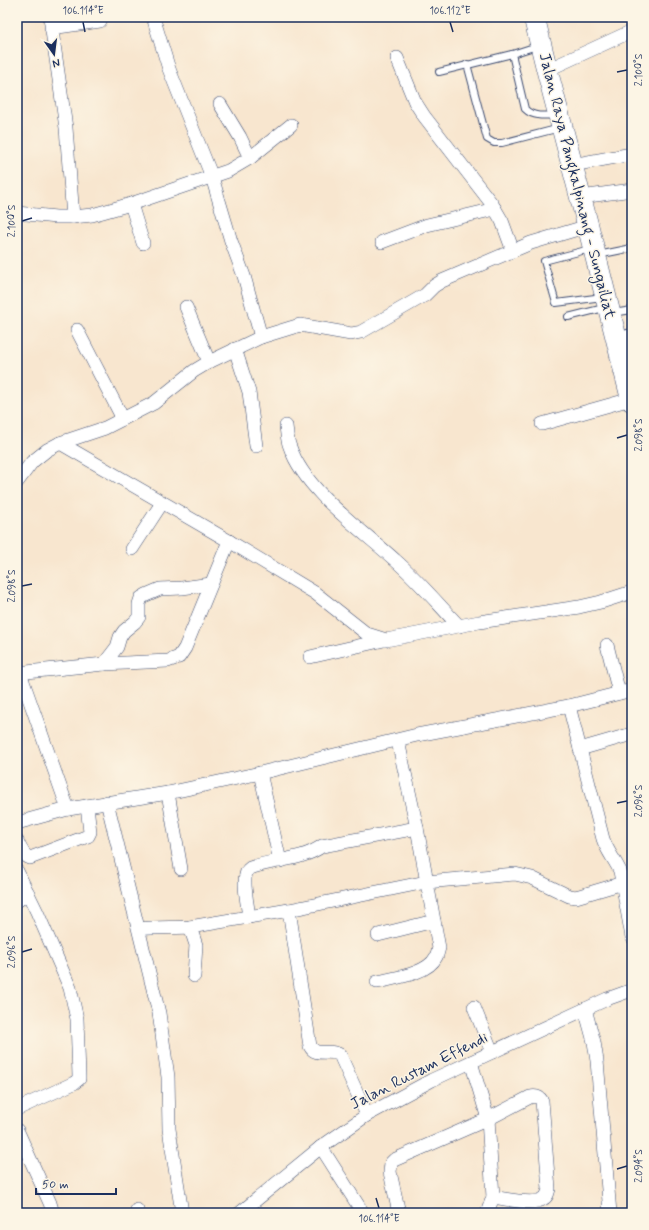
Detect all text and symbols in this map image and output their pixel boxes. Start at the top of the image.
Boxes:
text: 106.114°E [62,4,104,18]
text: 106.112°E [429,4,471,18]
north arrow [34,34,74,74]
street label: Jalan Raya Pangkalpinang - Sungailiat [533,51,620,322]
text: 2.100°S [632,53,646,86]
text: N [51,55,61,70]
text: 2.100°S [5,204,19,237]
text: 2.098°S [632,418,646,452]
text: 2.098°S [5,569,19,603]
text: 2.096°S [632,784,646,817]
text: 2.096°S [5,935,19,968]
street label: Jalan Rustam Effendi [347,1027,492,1115]
text: 2.094°S [632,1149,646,1183]
scale bar [36,1170,116,1196]
text: 50 m [42,1177,69,1193]
text: 106.114°E [358,1212,400,1226]

